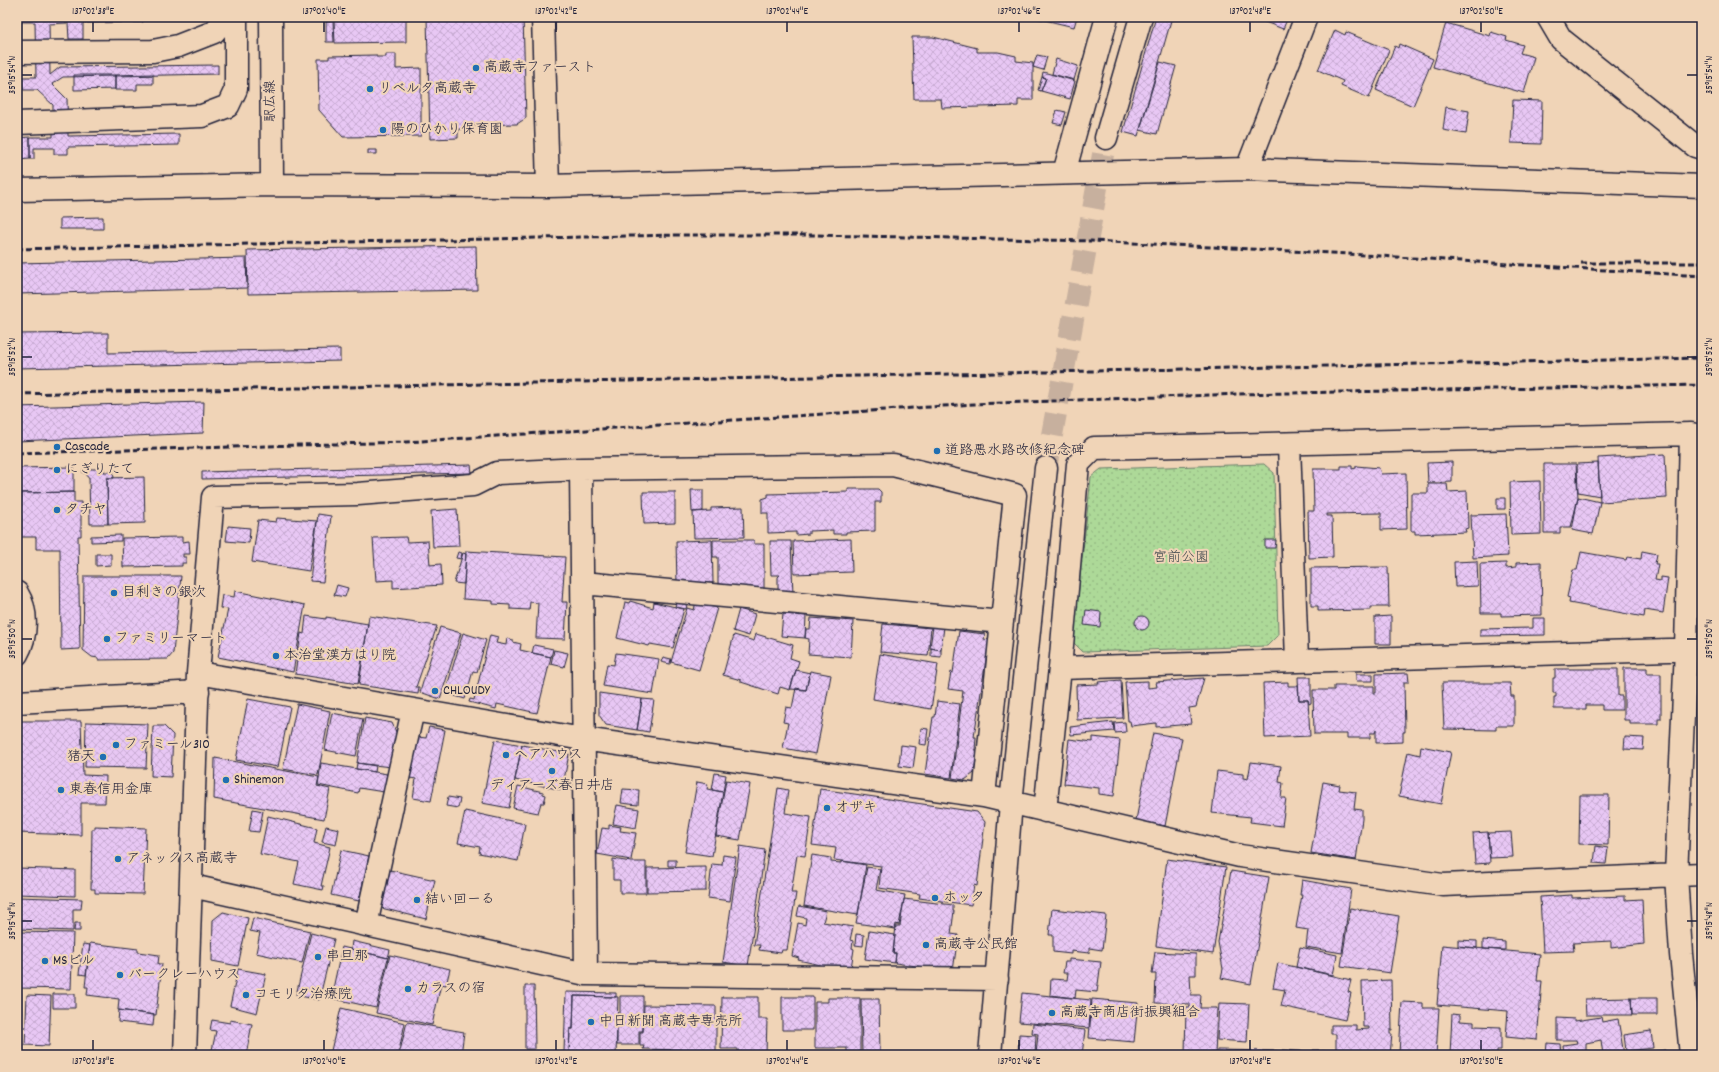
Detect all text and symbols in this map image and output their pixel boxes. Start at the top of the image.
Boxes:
text: 137°02'38"E [72,5,114,19]
text: 137°02'40"E [302,5,346,19]
text: 137°02'42"E [535,5,577,19]
text: 137°02'44"E [766,5,808,19]
text: 137°02'46"E [998,5,1041,19]
text: 137°02'48"E [1229,5,1271,19]
text: 137°02'50"E [1459,5,1503,19]
text: 35°15'54"N [6,56,20,94]
text: 35°15'54"N [1703,56,1717,94]
place label: 高蔵寺ファースト [484,58,596,78]
marker: 高蔵寺ファースト [471,63,481,73]
place label: リベルタ高蔵寺 [378,79,476,99]
street label: 駅広線 [261,80,281,122]
marker: リベルタ高蔵寺 [365,84,375,94]
place label: 陽のひかり保育園 [391,120,503,140]
marker: 陽のひかり保育園 [378,125,388,135]
text: 35°15'52"N [6,338,20,376]
text: 35°15'52"N [1703,338,1717,376]
place label: Cascade [65,437,109,457]
place label: 道路悪水路改修紀念碑 [945,441,1085,461]
marker: Cascade [52,442,62,452]
marker: 道路悪水路改修紀念碑 [932,446,942,456]
place label: にぎりたて [65,460,134,480]
marker: にぎりたて [52,465,62,475]
place label: タチヤ [65,500,107,520]
marker: タチヤ [52,505,62,515]
park label: 宮前公園 [1153,548,1209,568]
place label: 目利きの銀次 [122,583,206,603]
marker: 目利きの銀次 [109,588,119,598]
text: 35°15'50"N [6,619,20,659]
text: 35°15'50"N [1703,619,1717,659]
place label: ファミリーマート [115,629,227,649]
marker: ファミリーマート [102,634,112,644]
place label: 本治堂漢方はり院 [284,646,396,666]
marker: 本治堂漢方はり院 [271,651,281,661]
place label: CHLOUDY [443,681,491,701]
marker: CHLOUDY [430,686,440,696]
place label: ファミール310 [124,735,210,755]
marker: ファミール310 [111,740,121,750]
place label: ヘアハウス [514,745,583,765]
place label: 猪天 [67,747,95,767]
marker: ヘアハウス [501,750,511,760]
marker: 猪天 [98,752,108,762]
marker: ディアーズ春日井店 [547,766,557,776]
place label: Shinemon [234,770,284,790]
marker: Shinemon [221,775,231,785]
place label: ディアーズ春日井店 [490,776,614,796]
place label: 東春信用金庫 [69,780,153,800]
marker: 東春信用金庫 [56,785,66,795]
place label: オザキ [835,798,877,818]
marker: オザキ [822,803,832,813]
place label: アネックス高蔵寺 [126,849,237,869]
marker: アネックス高蔵寺 [113,854,123,864]
place label: ホッタ [943,888,985,908]
place label: 結い回ーる [425,890,495,910]
marker: ホッタ [930,893,940,903]
marker: 結い回ーる [412,895,422,905]
text: 35°15'48"N [6,902,20,940]
text: 35°15'48"N [1703,902,1717,940]
place label: 高蔵寺公民館 [934,935,1018,955]
marker: 高蔵寺公民館 [921,940,931,950]
place label: 串旦那 [326,947,368,967]
place label: MSビル [53,951,95,971]
marker: 串旦那 [313,952,323,962]
marker: MSビル [40,956,50,966]
place label: バークレーハウス [128,965,240,985]
marker: バークレーハウス [115,970,125,980]
place label: カラスの宿 [416,979,485,999]
marker: カラスの宿 [403,984,413,994]
place label: コモリタ治療院 [254,985,352,1005]
marker: コモリタ治療院 [241,990,251,1000]
place label: 高蔵寺商店街振興組合 [1060,1003,1200,1023]
marker: 高蔵寺商店街振興組合 [1047,1008,1057,1018]
place label: 中日新聞 高蔵寺専売所 [599,1012,742,1032]
marker: 中日新聞 高蔵寺専売所 [586,1017,596,1027]
text: 137°02'38"E [72,1055,114,1069]
text: 137°02'40"E [302,1055,346,1069]
text: 137°02'42"E [535,1055,577,1069]
text: 137°02'44"E [766,1055,808,1069]
text: 137°02'46"E [998,1055,1041,1069]
text: 137°02'48"E [1229,1055,1271,1069]
text: 137°02'50"E [1459,1055,1503,1069]

